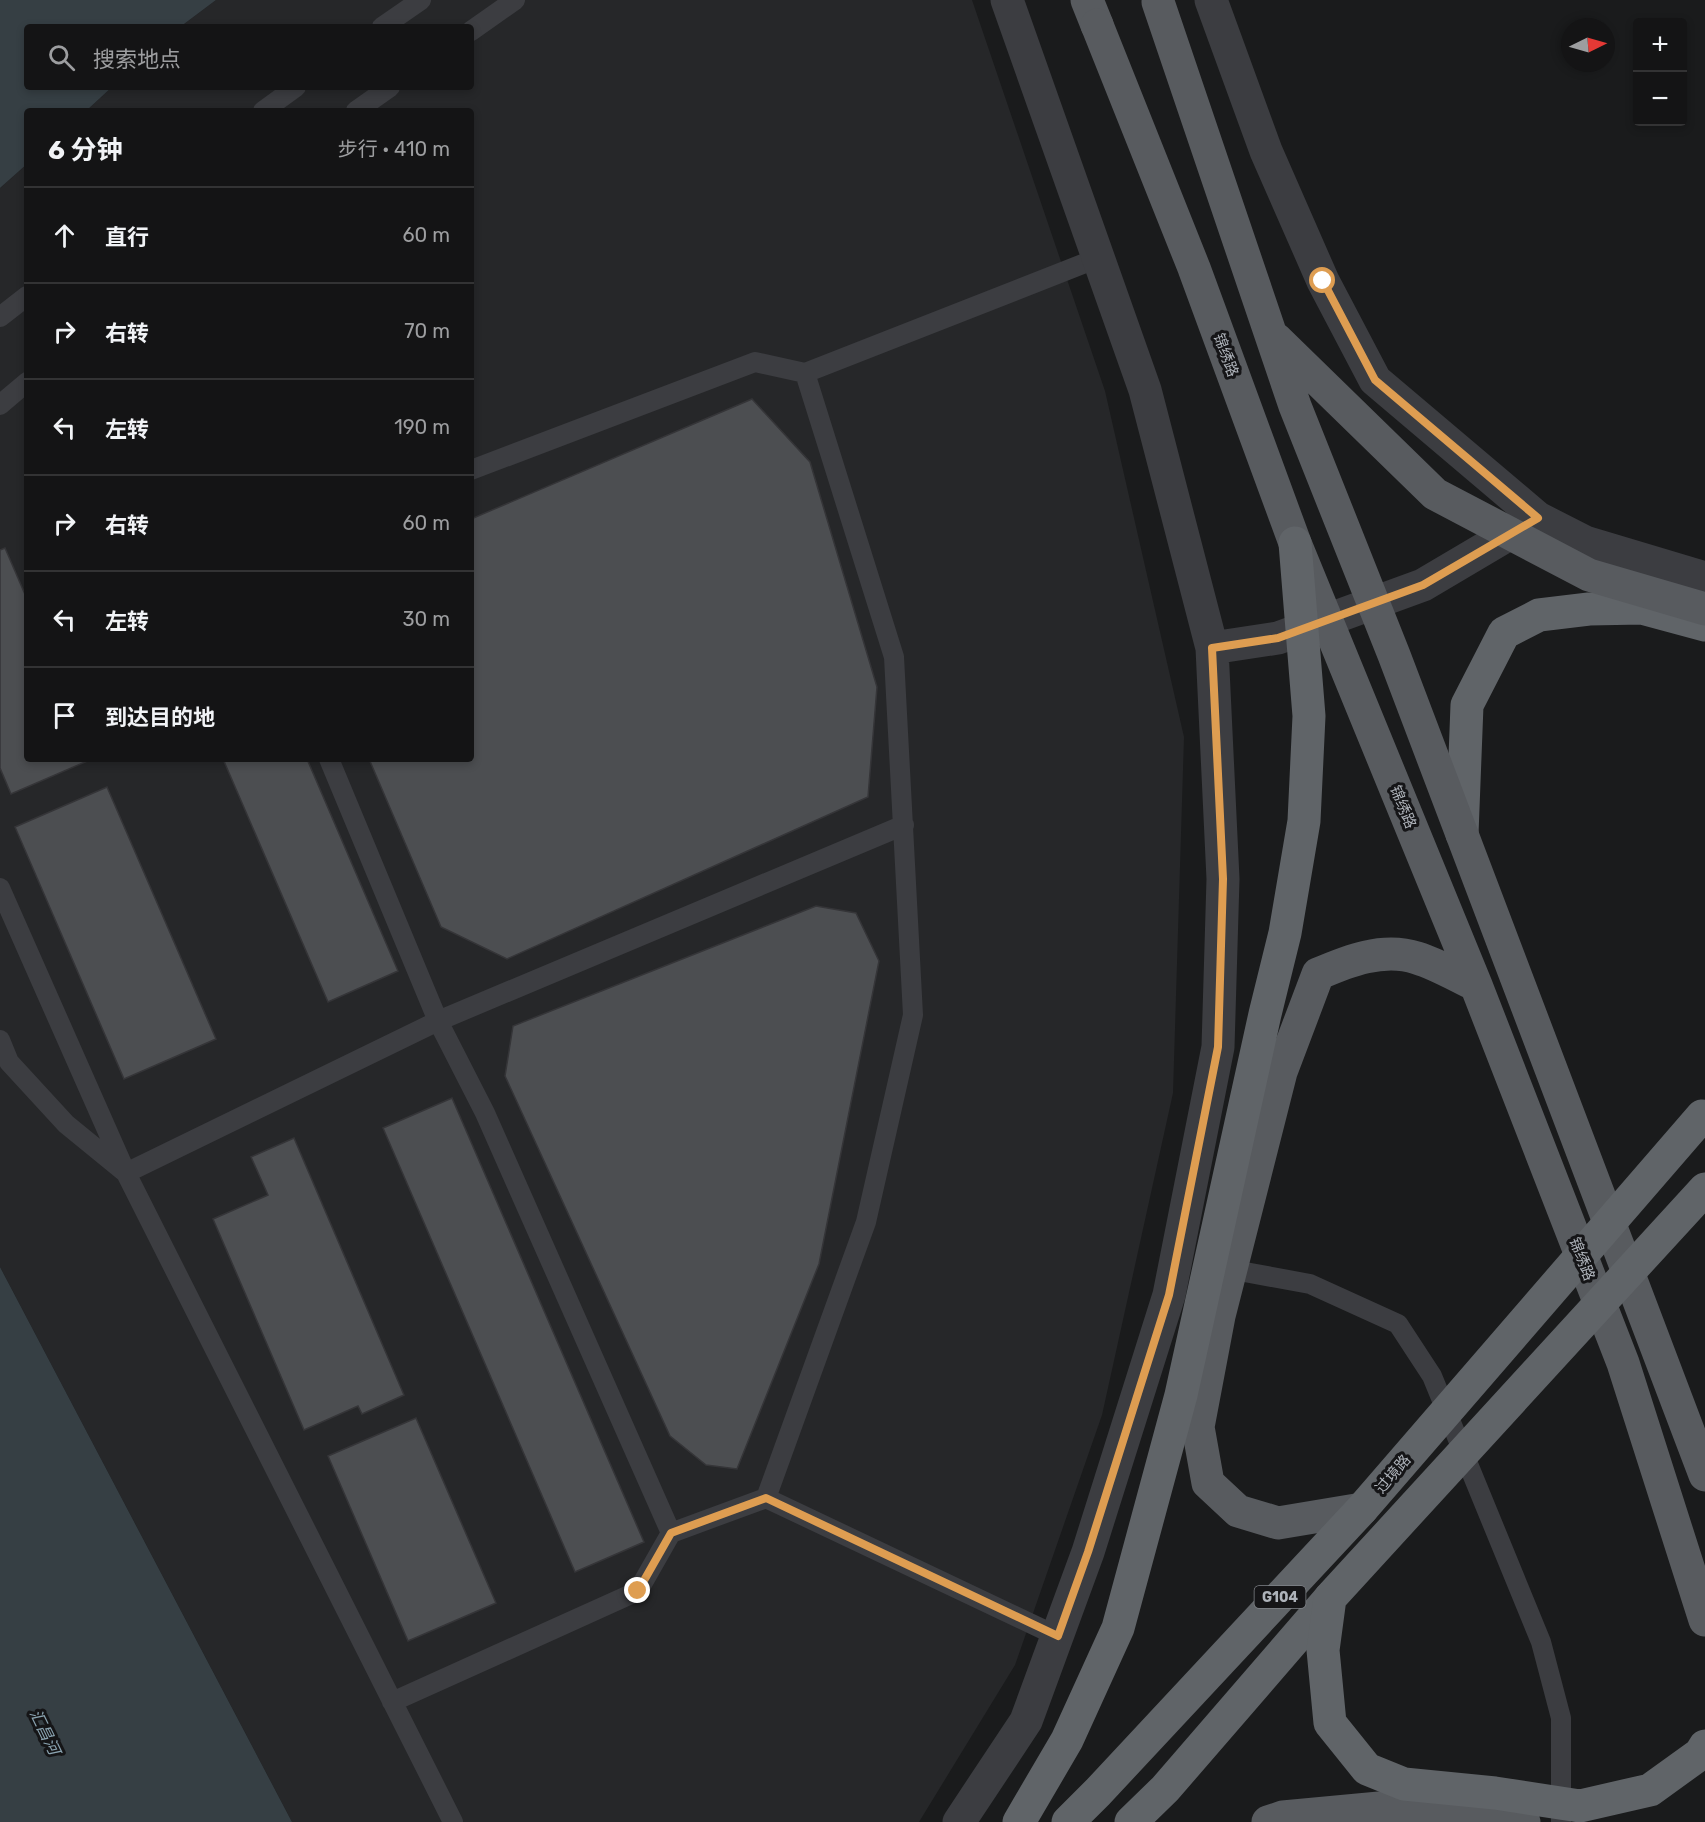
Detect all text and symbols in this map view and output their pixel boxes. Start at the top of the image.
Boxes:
north arrow [1561,18,1615,72]
map controls [1633,18,1687,126]
button: + [1633,18,1687,72]
search box [24,24,474,90]
icon: search [45,41,78,74]
text: 搜索地点 [93,46,181,73]
button: − [1633,72,1687,126]
text: 6 分钟 [48,135,122,166]
text: 步行 · 410 m [338,137,450,161]
icon: ahead [48,219,81,252]
text: 60 m [403,223,450,247]
text: 直行 [105,224,149,251]
route start [1309,267,1335,293]
icon: right [48,315,81,348]
text: 70 m [404,319,450,343]
text: 右转 [105,320,149,347]
street label: 锦绣路 [1210,331,1242,379]
icon: left [48,411,81,444]
text: 190 m [394,415,450,439]
text: 左转 [105,416,149,443]
icon: right [48,507,81,540]
text: 60 m [403,511,450,535]
text: 右转 [105,512,149,539]
icon: left [48,603,81,636]
text: 30 m [403,607,450,631]
text: 左转 [105,608,149,635]
icon: arrive [48,699,81,732]
text: 到达目的地 [105,704,215,731]
street label: 锦绣路 [1386,783,1420,831]
street label: 锦绣路 [1566,1235,1598,1283]
street label: 过境路 [1372,1451,1414,1497]
route end [624,1577,650,1603]
road number: G104 [1254,1586,1306,1608]
water label: 汇昌河 [26,1706,65,1760]

